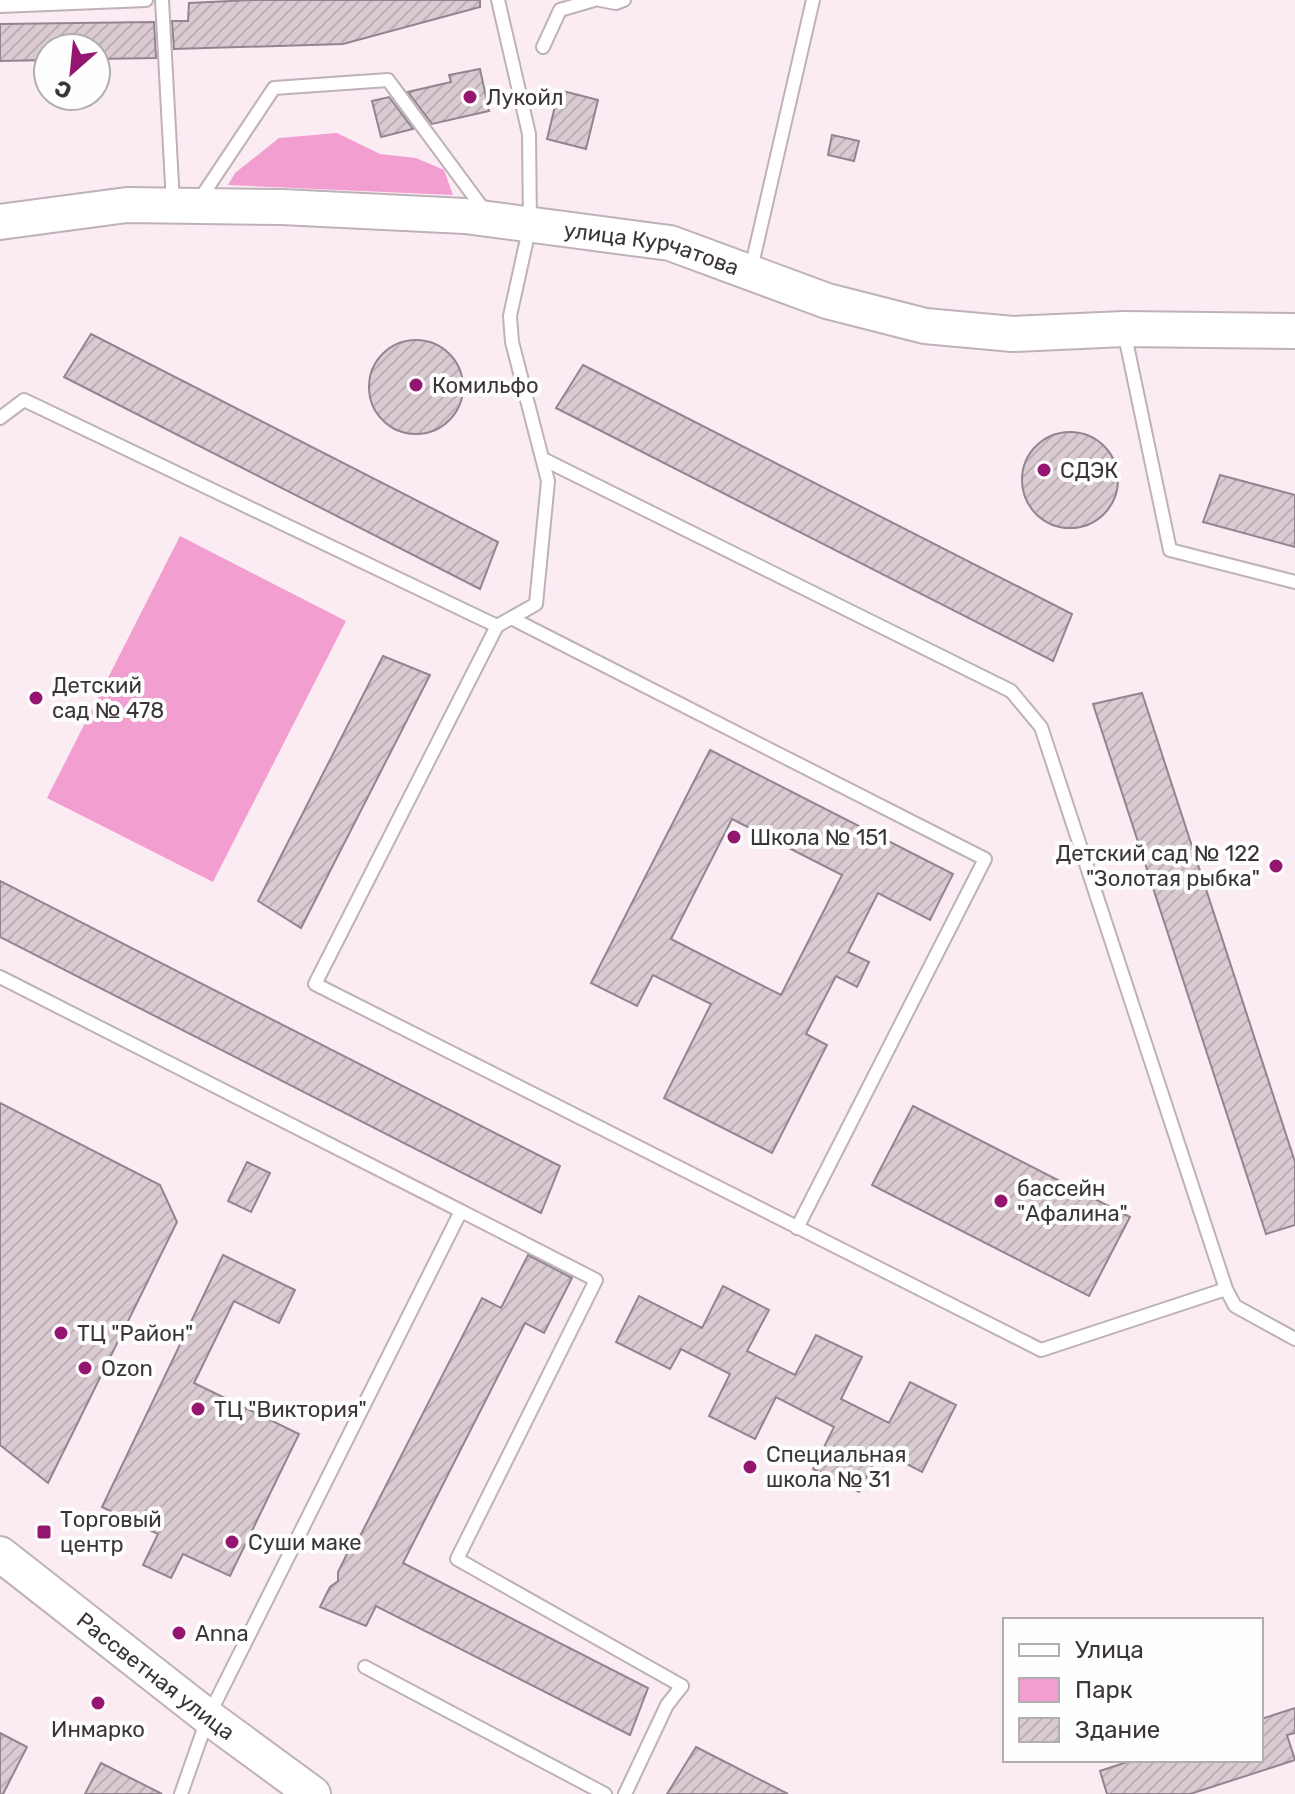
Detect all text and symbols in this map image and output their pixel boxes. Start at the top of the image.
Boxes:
north arrow [32,32,112,112]
text: С [50,74,76,105]
place label: Лукойл [486,84,564,111]
marker: Лукойл [461,88,479,106]
street label: улица Курчатова [562,216,743,281]
place label: Комильфо [432,372,539,399]
marker: Комильфо [407,376,425,394]
place label: СДЭК [1060,457,1118,484]
marker: СДЭК [1035,461,1053,479]
place label: Детский сад № 478 [52,672,164,724]
marker: Детский сад № 478 [27,689,45,707]
place label: Школа № 151 [750,824,887,851]
marker: Школа № 151 [725,828,743,846]
place label: Детский сад № 122 "Золотая рыбка" [1056,840,1260,892]
marker: Детский сад № 122 "Золотая рыбка" [1267,857,1285,875]
place label: бассейн "Афалина" [1017,1175,1128,1227]
marker: бассейн "Афалина" [992,1192,1010,1210]
place label: ТЦ "Район" [77,1320,193,1347]
marker: ТЦ "Район" [52,1324,70,1342]
place label: Ozon [101,1355,153,1382]
marker: Ozon [76,1359,94,1377]
place label: ТЦ "Виктория" [214,1396,367,1423]
marker: ТЦ "Виктория" [189,1400,207,1418]
place label: Специальная школа № 31 [766,1441,906,1493]
marker: Специальная школа № 31 [741,1458,759,1476]
place label: Торговый центр [60,1506,162,1558]
marker: Торговый центр [35,1523,53,1541]
place label: Суши маке [248,1529,362,1556]
marker: Суши маке [223,1533,241,1551]
street label: Рассветная улица [72,1606,240,1746]
legend [1003,1618,1263,1762]
place label: Anna [195,1620,249,1647]
marker: Anna [170,1624,188,1642]
text: Улица [1075,1636,1144,1664]
text: Парк [1075,1676,1133,1704]
marker: Инмарко [89,1694,107,1712]
place label: Инмарко [51,1716,145,1743]
text: Здание [1075,1716,1160,1744]

